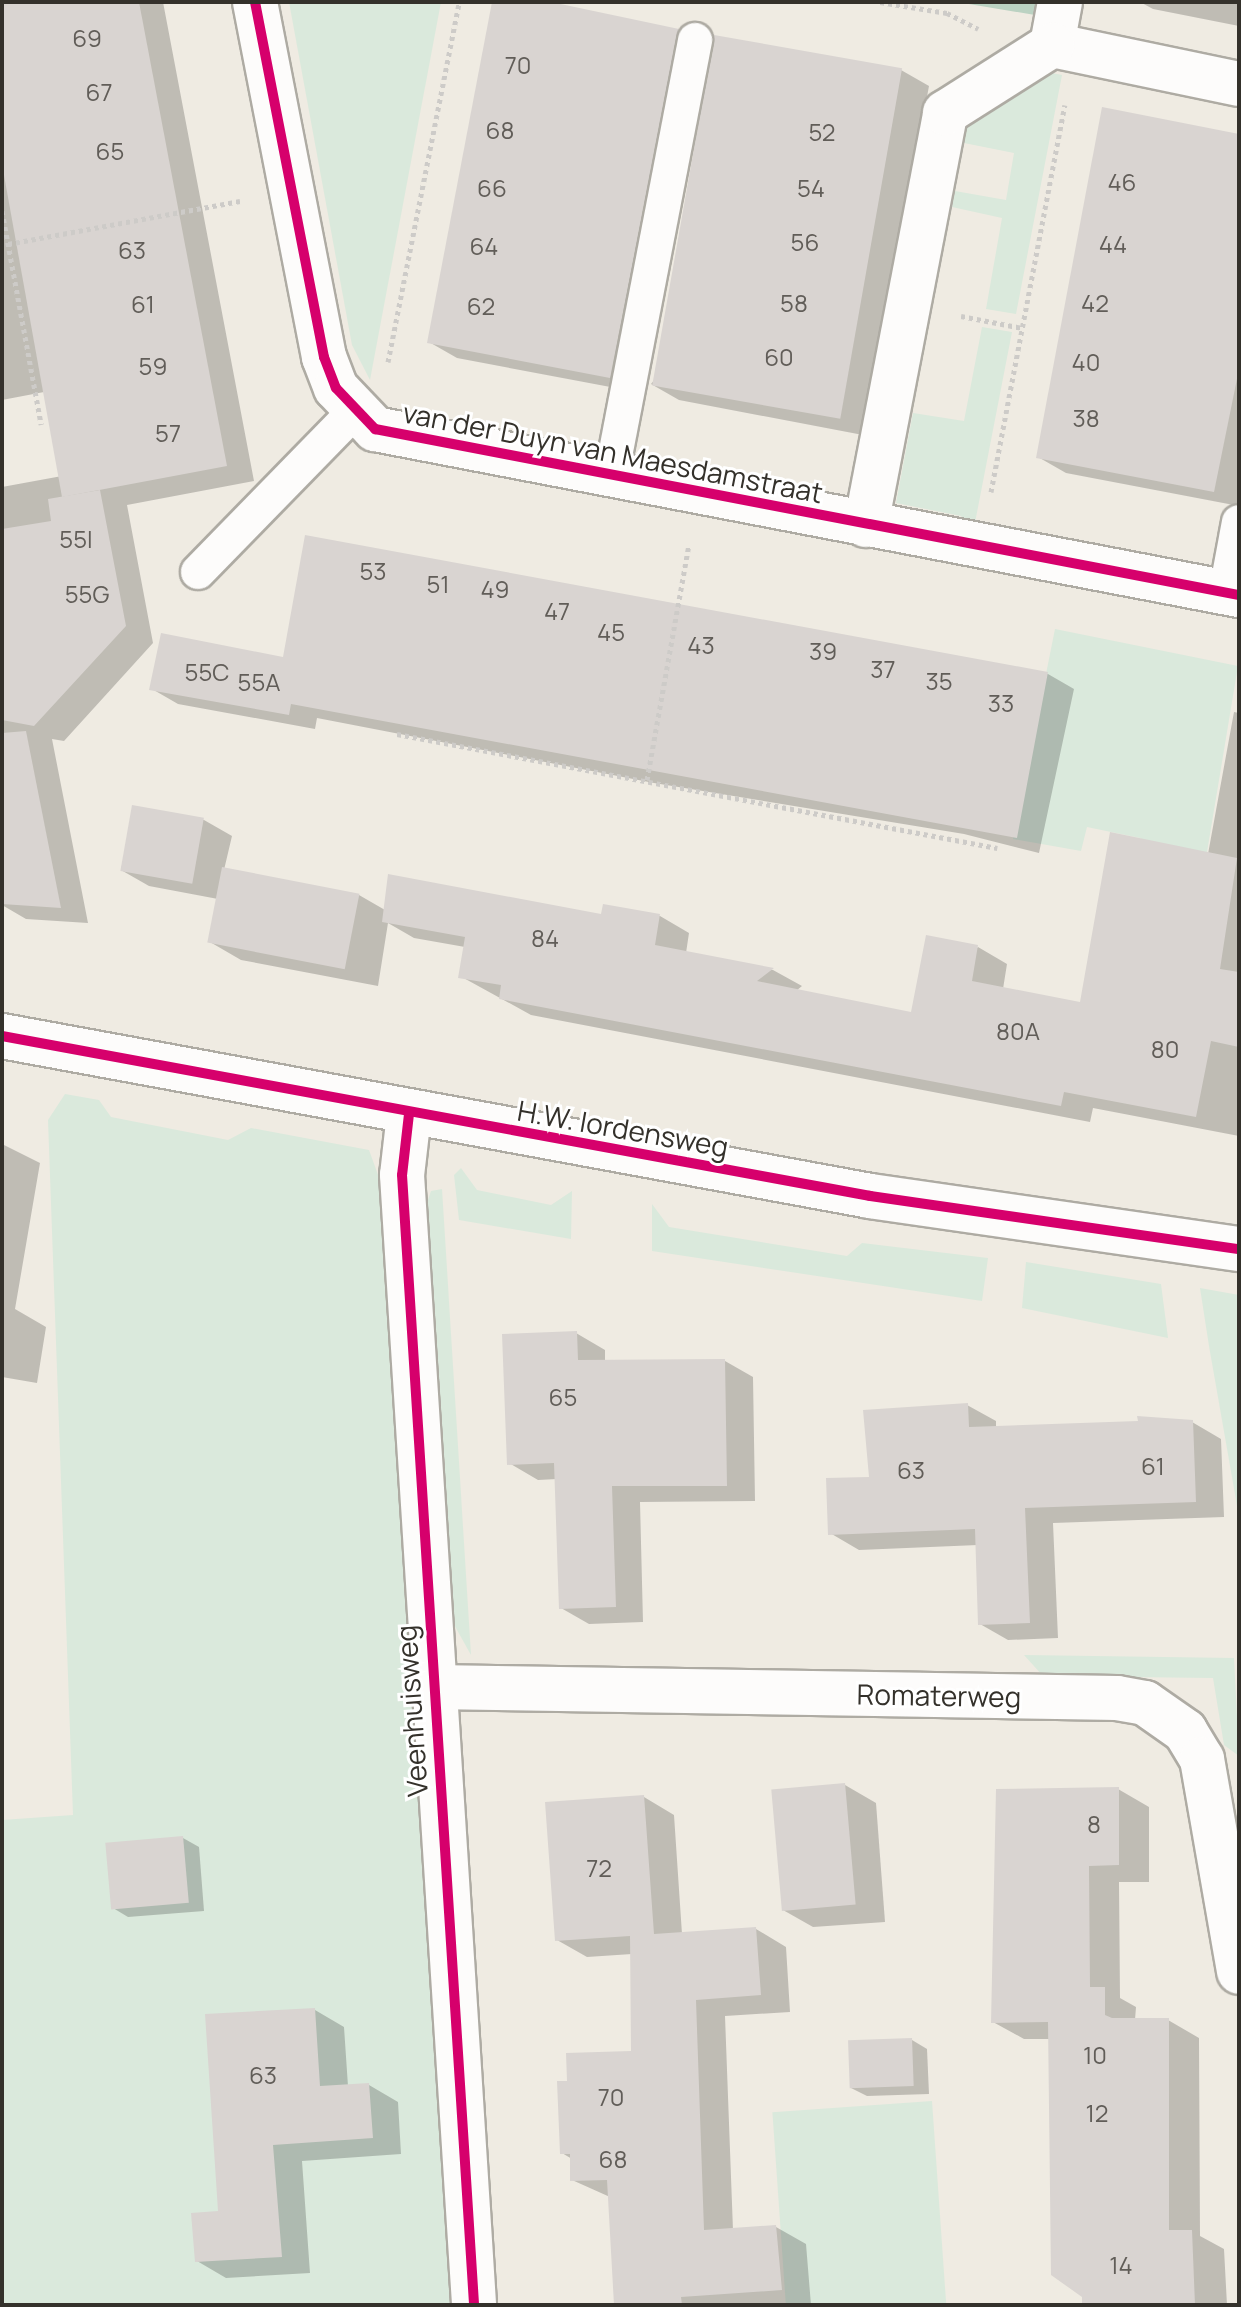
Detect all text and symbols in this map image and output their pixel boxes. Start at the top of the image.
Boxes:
house number: 69 [72,24,102,52]
house number: 70 [505,51,531,79]
house number: 67 [86,78,112,106]
house number: 68 [486,116,514,144]
house number: 52 [809,118,835,146]
house number: 65 [96,137,124,165]
house number: 46 [1107,168,1137,196]
house number: 66 [477,174,507,202]
house number: 54 [797,174,825,202]
house number: 56 [791,228,819,256]
house number: 44 [1099,230,1127,258]
house number: 64 [469,232,499,260]
house number: 63 [118,236,146,264]
house number: 58 [780,289,808,317]
house number: 42 [1081,289,1109,317]
house number: 61 [131,290,155,318]
house number: 62 [467,292,495,320]
house number: 60 [764,343,794,371]
house number: 40 [1072,348,1100,376]
house number: 59 [139,352,167,380]
street label: van der Duyn van Maesdamstraat [400,395,826,509]
house number: 38 [1072,404,1100,432]
house number: 57 [155,419,181,447]
house number: 55I [59,525,93,553]
house number: 53 [359,557,387,585]
house number: 51 [426,570,450,598]
house number: 49 [481,575,509,603]
house number: 55G [65,580,109,608]
house number: 47 [544,597,570,625]
house number: 45 [597,618,625,646]
house number: 43 [687,631,715,659]
house number: 39 [809,637,837,665]
house number: 37 [870,655,896,683]
house number: 55C [185,658,229,686]
house number: 35 [925,667,953,695]
house number: 55A [238,668,280,696]
house number: 33 [988,689,1014,717]
house number: 84 [531,924,559,952]
house number: 80A [996,1017,1040,1045]
house number: 80 [1151,1035,1179,1063]
street label: H.W. Iordensweg [515,1093,731,1163]
house number: 65 [549,1383,577,1411]
house number: 61 [1141,1452,1165,1480]
house number: 63 [897,1456,925,1484]
street label: Veenhuisweg [388,1624,434,1798]
street label: Romaterweg [856,1677,1022,1713]
house number: 8 [1087,1810,1101,1838]
house number: 72 [586,1854,612,1882]
house number: 10 [1083,2041,1107,2069]
house number: 63 [249,2061,277,2089]
house number: 70 [598,2083,624,2111]
house number: 12 [1085,2099,1109,2127]
house number: 68 [599,2145,627,2173]
house number: 14 [1109,2251,1133,2279]

